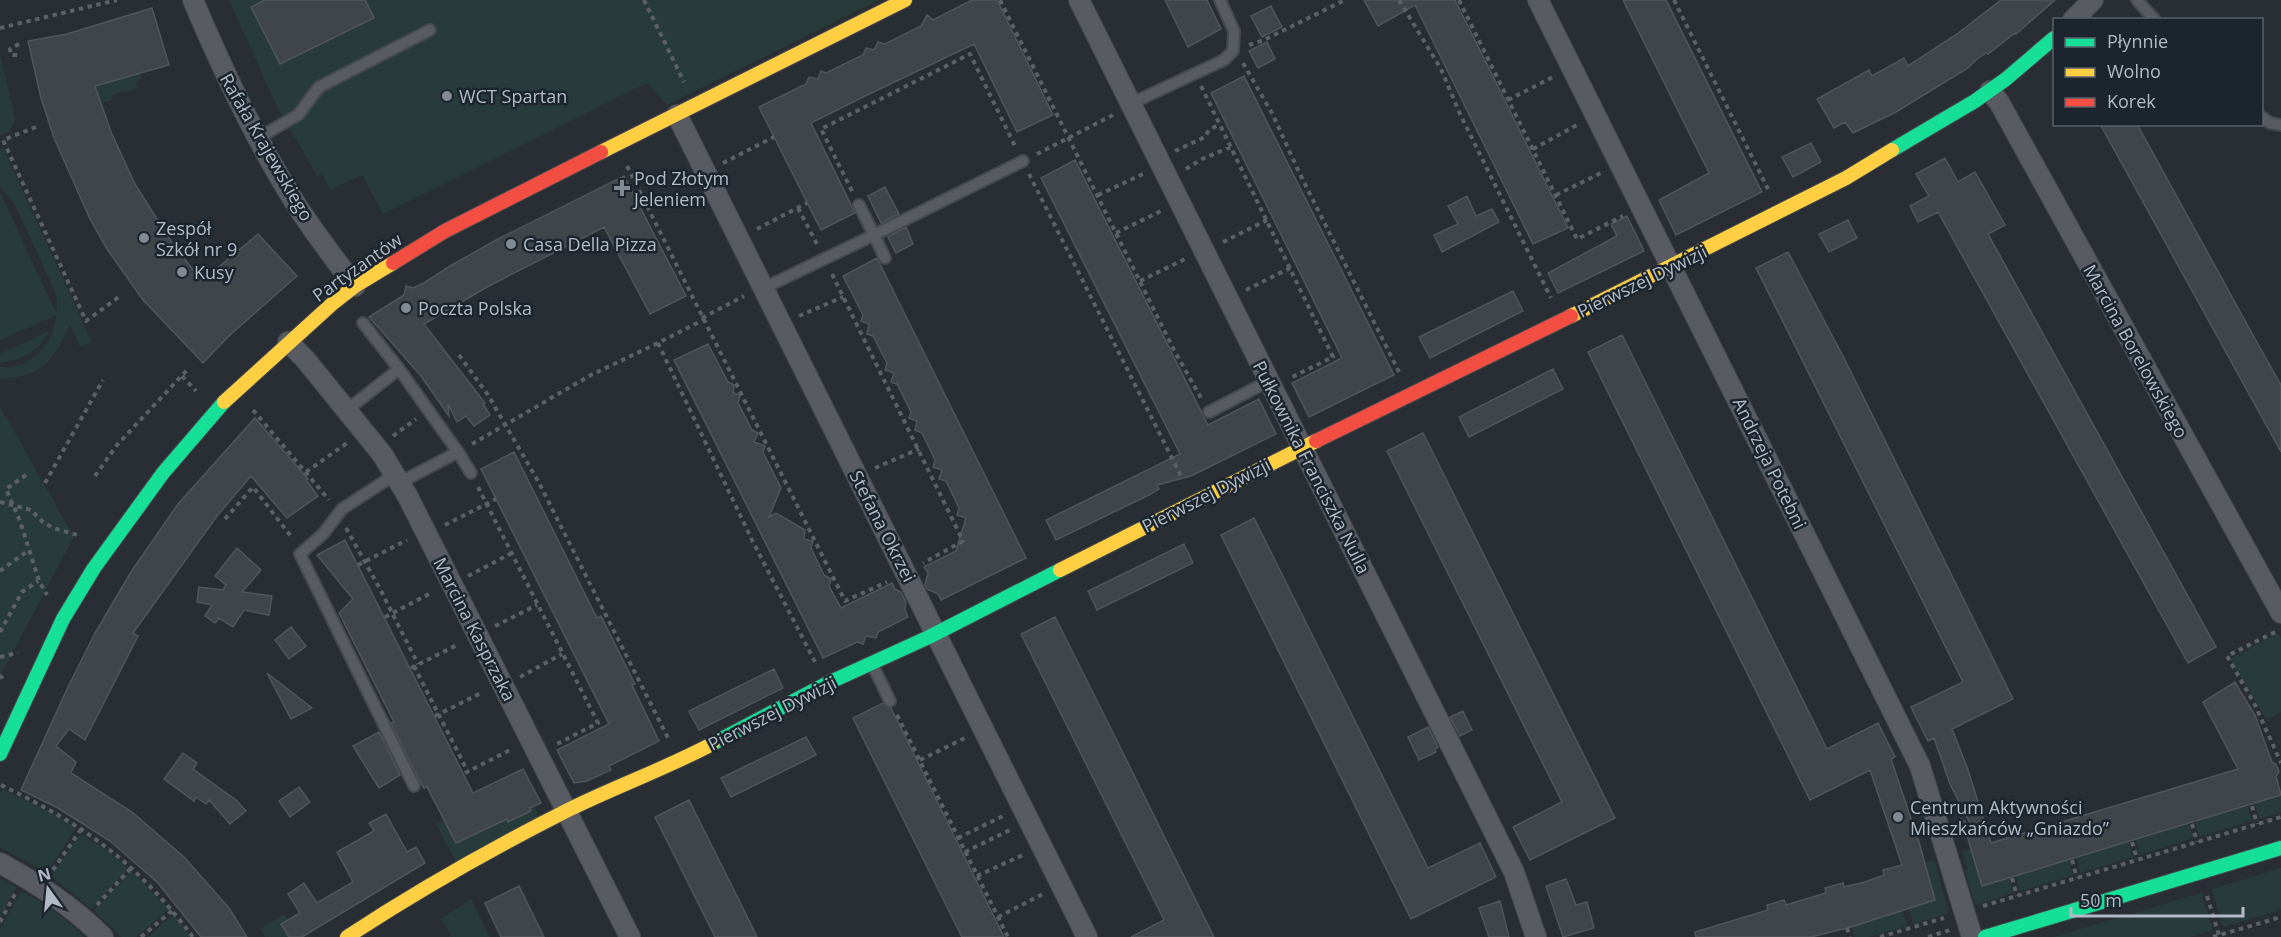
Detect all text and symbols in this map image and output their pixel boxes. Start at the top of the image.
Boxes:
legend [2053,18,2263,126]
text: Płynnie [2107,29,2168,53]
text: Wolno [2107,59,2161,83]
street label: Rafała Krajewskiego [215,69,319,225]
place label: WCT Spartan [459,84,567,108]
marker: WCT Spartan [440,89,454,103]
text: Korek [2107,89,2156,113]
place label: Pod Złotym Jeleniem [632,166,729,211]
marker: Pod Złotym Jeleniem [615,181,629,195]
place label: Zespół Szkół nr 9 [156,216,237,261]
street label: Partyzantów [307,227,407,307]
marker: Zespół Szkół nr 9 [137,231,151,245]
place label: Casa Della Pizza [523,232,657,256]
marker: Casa Della Pizza [504,237,518,251]
street label: Pierwszej Dywizji [1573,239,1711,323]
place label: Kusy [194,260,235,284]
street label: Marcina Borelowskiego [2078,260,2194,442]
marker: Kusy [175,265,189,279]
place label: Poczta Polska [418,296,532,320]
marker: Poczta Polska [399,301,413,315]
street label: Pułkownika Franciszka Nulla [1248,356,1376,578]
street label: Andrzeja Potebni [1728,393,1812,533]
street label: Pierwszej Dywizji [1138,452,1274,538]
street label: Stefana Okrzei [845,466,921,586]
street label: Marcina Kasprzaka [428,553,522,705]
street label: Pierwszej Dywizji [704,670,840,756]
place label: Centrum Aktywności Mieszkańców „Gniazdo” [1910,795,2110,840]
marker: Centrum Aktywności Mieszkańców „Gniazdo” [1891,810,1905,824]
north arrow [18,859,78,919]
text: N [35,862,53,887]
scale bar [2071,880,2244,918]
text: 50 m [2080,888,2122,912]

